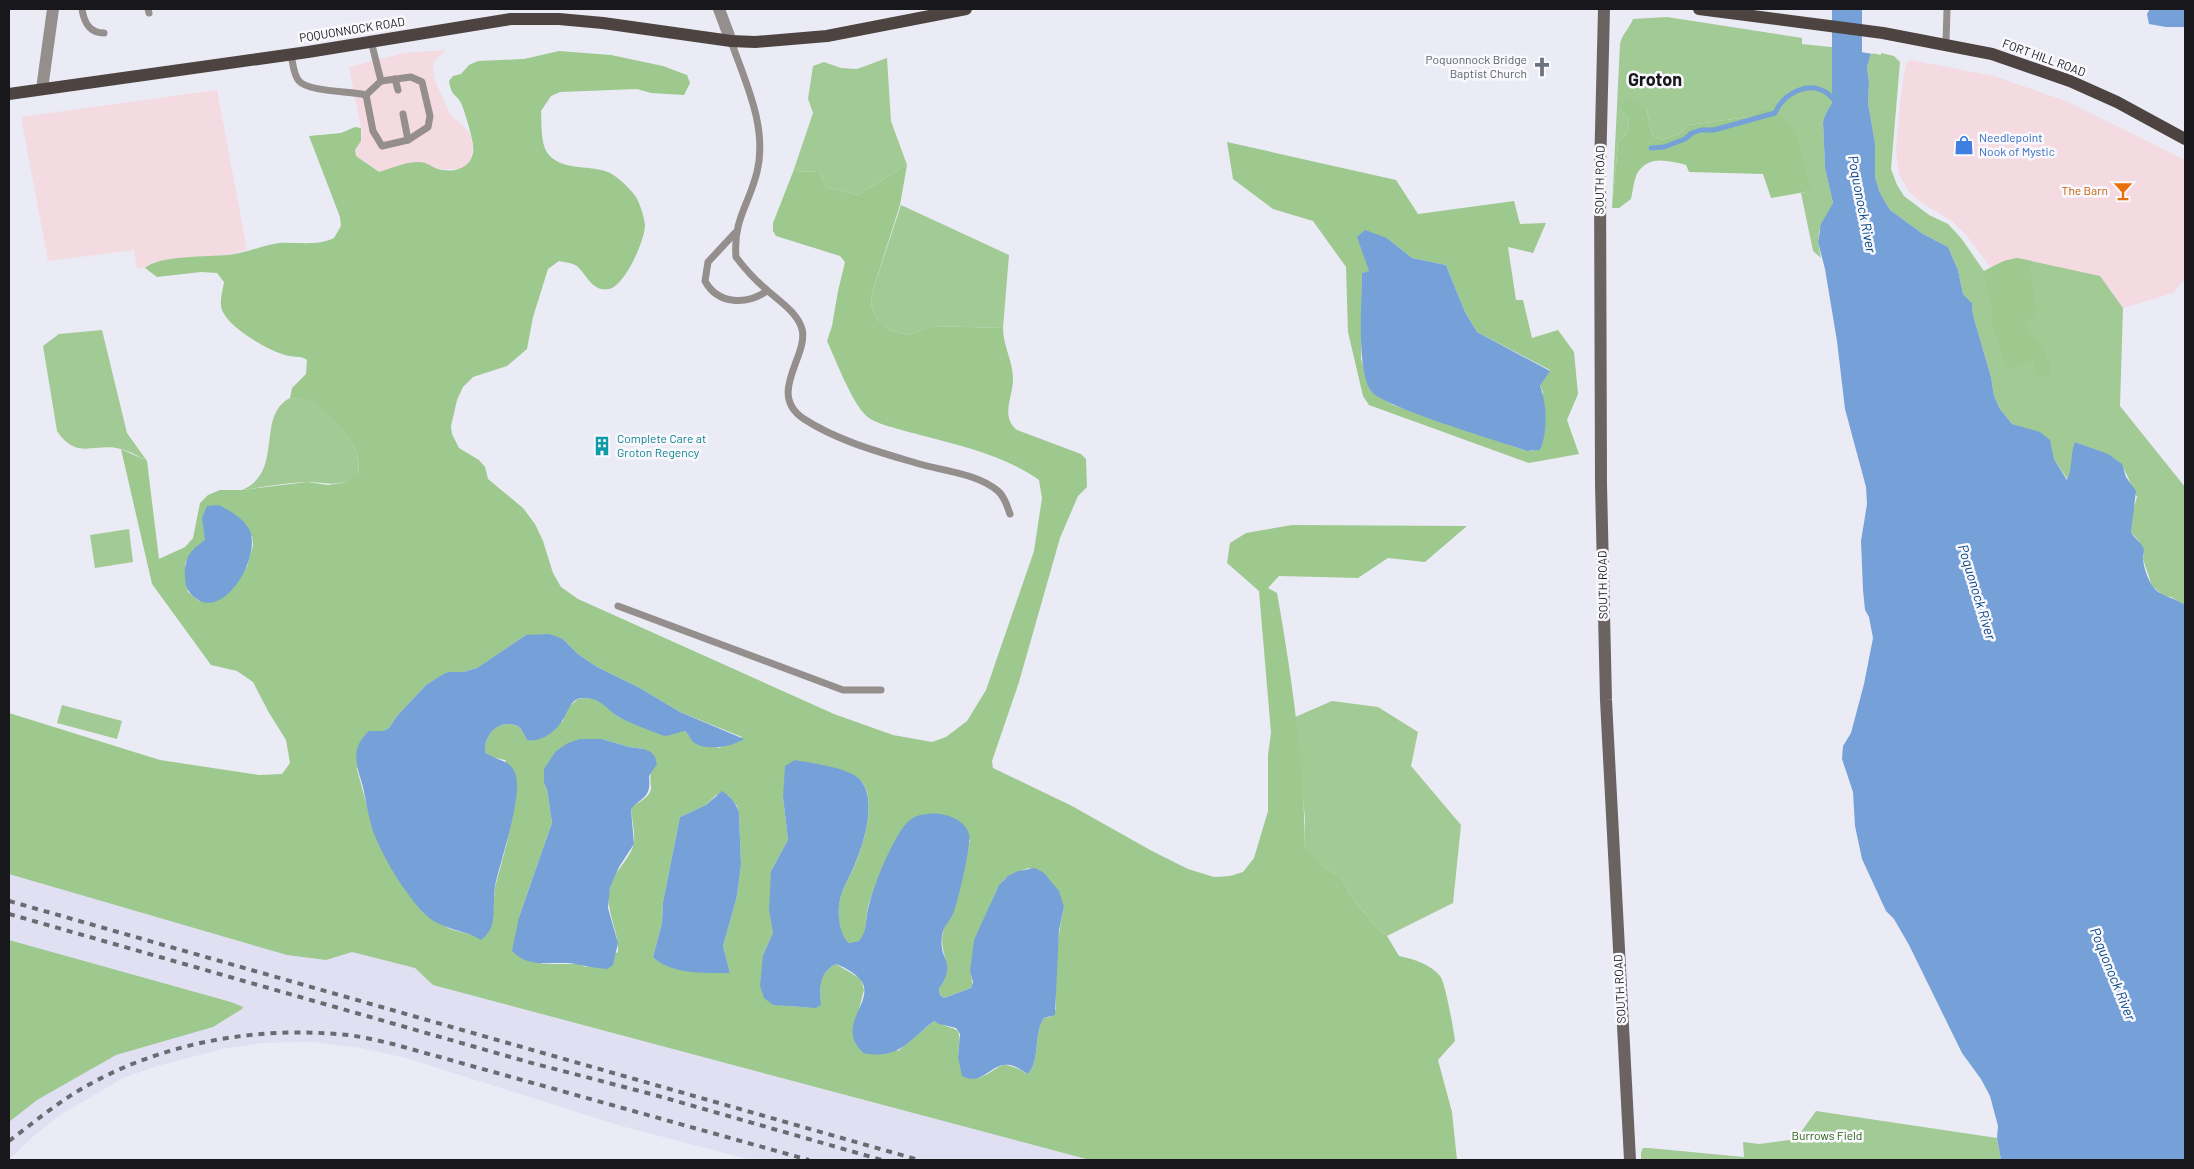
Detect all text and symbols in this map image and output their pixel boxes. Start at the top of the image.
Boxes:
street label: POQUONNOCK ROAD [298,14,406,44]
street label: FORT HILL ROAD [2001,36,2088,79]
place label: Poquonnock Bridge Baptist Church [1426,52,1527,80]
church icon: Poquonnock Bridge Baptist Church [1531,56,1553,78]
district label: Groton [1628,68,1682,90]
place label: Needlepoint Nook of Mystic [1979,130,2055,158]
shop icon: Needlepoint Nook of Mystic [1953,134,1975,156]
street label: SOUTH ROAD [1591,145,1607,215]
water label: Poquonock River [1845,154,1880,255]
bar icon: The Barn [2112,180,2134,202]
place label: The Barn [2062,183,2108,197]
place label: Complete Care at Groton Regency [617,431,706,459]
building icon: Complete Care at Groton Regency [591,435,613,457]
water label: Poquonock River [1955,542,2000,643]
street label: SOUTH ROAD [1594,550,1610,620]
water label: Poquonock River [2087,925,2140,1024]
street label: SOUTH ROAD [1610,954,1628,1024]
park label: Burrows Field [1792,1128,1862,1142]

